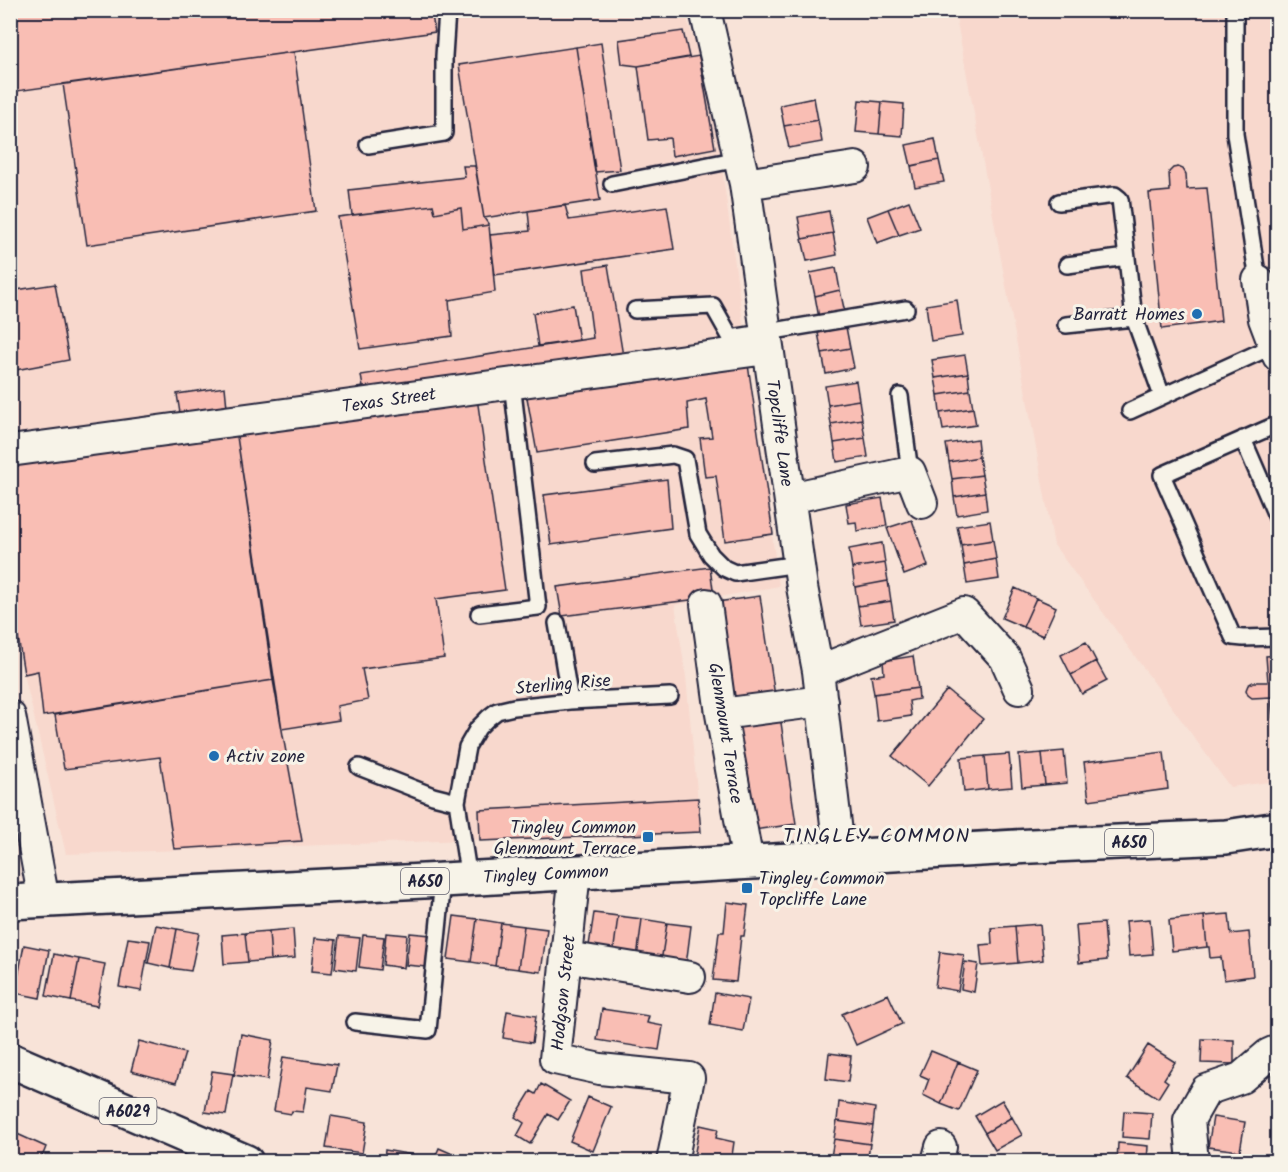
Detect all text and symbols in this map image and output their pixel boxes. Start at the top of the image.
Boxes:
place label: Barratt Homes [1073,301,1185,330]
marker: Barratt Homes [1190,307,1204,321]
street label: Topcliffe Lane [757,378,800,489]
street label: Texas Street [340,380,439,422]
street label: Glenmount Terrace [699,661,750,806]
street label: Sterling Rise [514,667,612,704]
place label: Activ zone [226,743,305,772]
marker: Activ zone [207,749,221,763]
place label: Tingley Common Glenmount Terrace [494,814,636,864]
district label: TINGLEY COMMON [783,821,971,853]
road number: A650 [1105,829,1153,855]
marker: Tingley Common Glenmount Terrace [641,830,655,844]
street label: Tingley Common [483,858,610,893]
place label: Tingley Common Topcliffe Lane [759,865,885,915]
road number: A650 [401,868,449,894]
marker: Tingley Common Topcliffe Lane [740,881,754,895]
street label: Hodgson Street [544,933,585,1052]
road number: A6029 [100,1098,156,1124]

